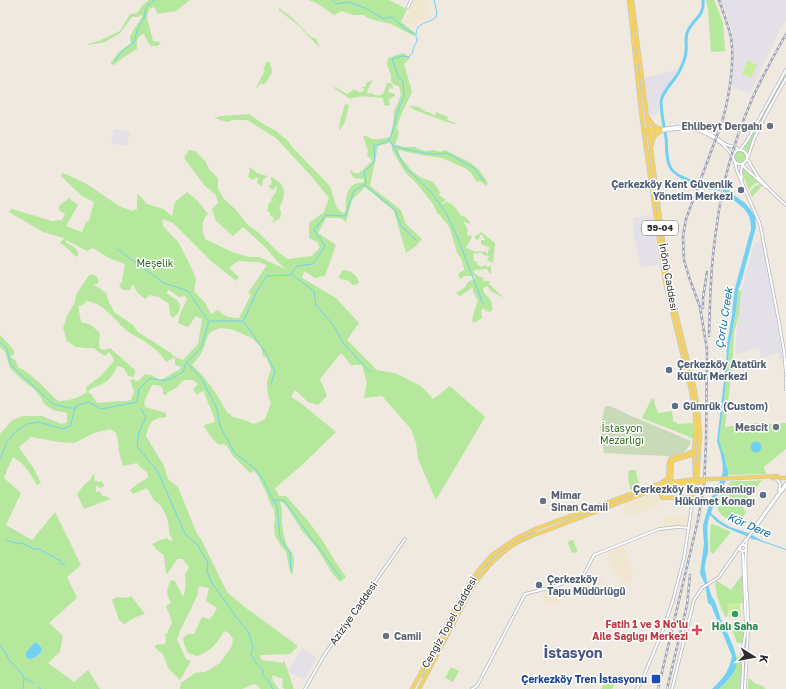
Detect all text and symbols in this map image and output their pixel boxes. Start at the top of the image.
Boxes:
place label: Ehlibeyt Dergahı [682,120,762,132]
marker: Ehlibeyt Dergahı [765,121,775,131]
place label: Çerkezköy Kent Güvenlik Yönetim Merkezi [611,178,733,202]
marker: Çerkezköy Kent Güvenlik Yönetim Merkezi [736,185,746,195]
road number: 59-04 [642,221,678,235]
street label: İnönü Caddesi [657,242,682,312]
park label: Meşelik [136,257,174,269]
water label: Çorlu Creek [712,285,736,350]
place label: Çerkezköy Atatürk Kültür Merkezi [677,358,767,382]
marker: Çerkezköy Atatürk Kültür Merkezi [664,365,674,375]
place label: Gümrük (Custom) [683,400,768,412]
marker: Gümrük (Custom) [670,401,680,411]
park label: İstasyon Mezarlığı [600,421,644,446]
place label: Mescit [735,421,768,433]
marker: Mescit [771,422,781,432]
place label: Çerkezköy Kaymakamlığı Hükümet Konağı [633,483,755,507]
place label: Mimar Sinan Camii [551,489,608,513]
marker: Çerkezköy Kaymakamlığı Hükümet Konağı [758,490,768,500]
marker: Mimar Sinan Camii [538,496,548,506]
water label: Kör Dere [726,510,774,540]
place label: Çerkezköy Tapu Müdürlüğü [547,573,625,597]
street label: Cengiz Topel Caddesi [419,574,479,670]
street label: Aziziye Caddesi [327,579,379,647]
marker: Çerkezköy Tapu Müdürlüğü [534,580,544,590]
marker: Halı Saha [730,609,740,619]
place label: Fatih 1 ve 3 No'lu Aile Sağlığı Merkezi [592,618,688,642]
place label: Halı Saha [712,620,758,632]
marker: Fatih 1 ve 3 No'lu Aile Sağlığı Merkezi [691,624,703,636]
place label: Camii [394,630,421,642]
marker: Camii [381,631,391,641]
north arrow [734,637,774,677]
district label: İstasyon [544,644,602,661]
text: K [757,654,771,664]
place label: Çerkezköy Tren İstasyonu [521,673,647,685]
marker: Çerkezköy Tren İstasyonu [650,673,662,685]

